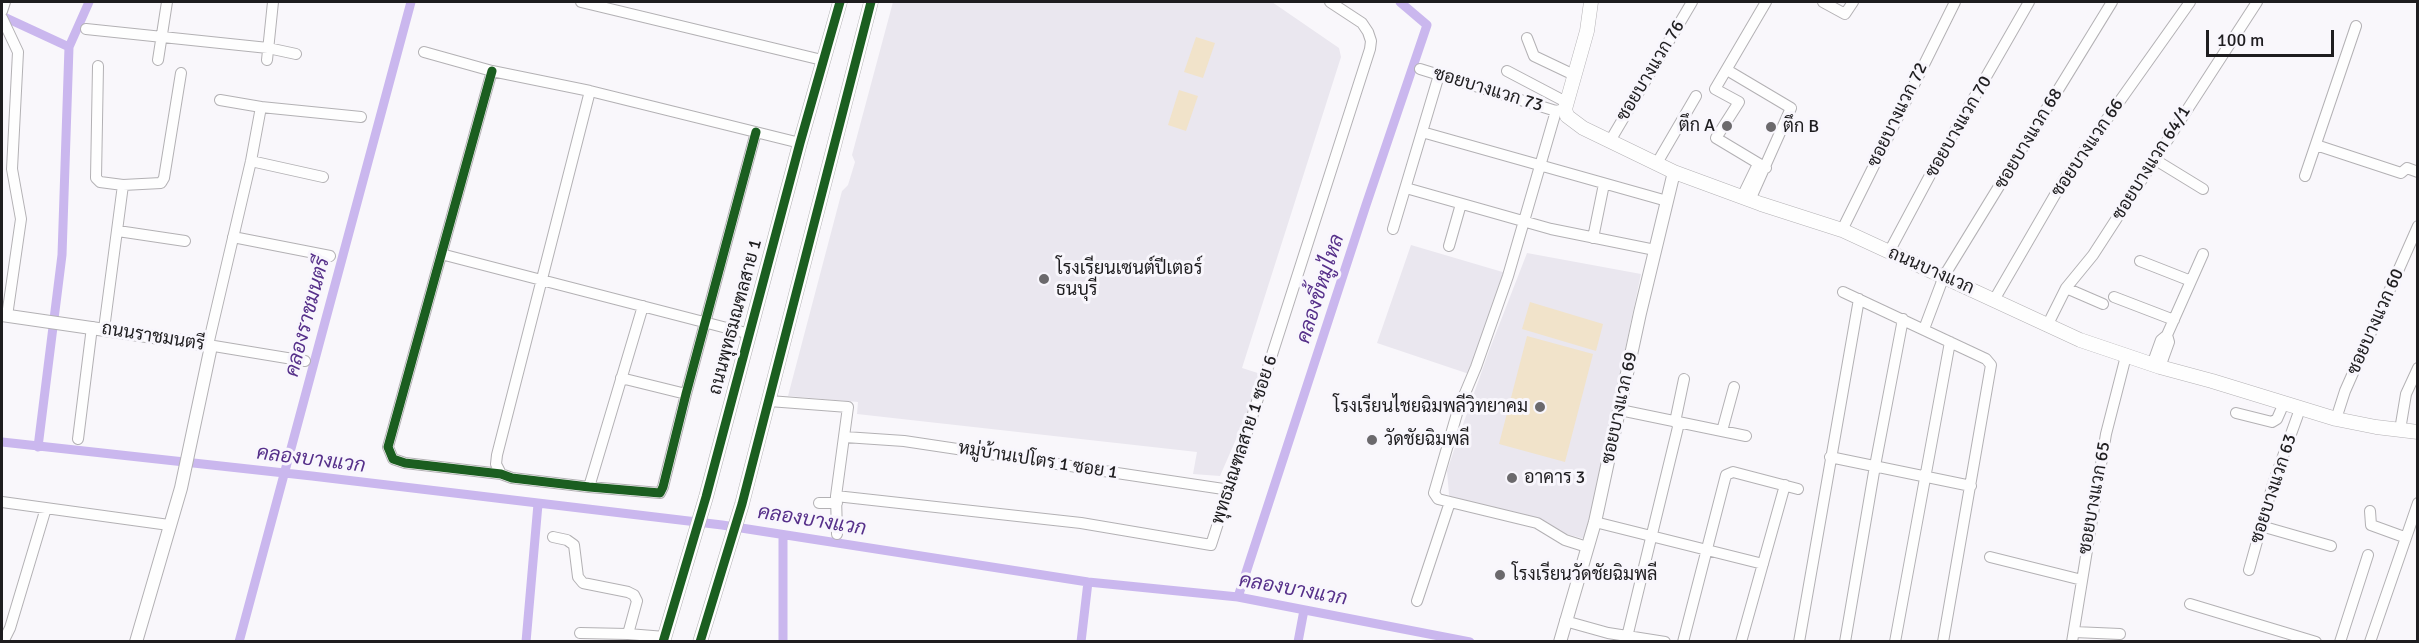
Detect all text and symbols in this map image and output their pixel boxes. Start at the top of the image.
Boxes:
street label: ซอยบางแวก 76 [1612,17,1690,125]
scale bar [2209,18,2336,56]
text: 100 m [2217,29,2264,51]
street label: ซอยบางแวก 72 [1863,59,1933,171]
street label: ซอยบางแวก 73 [1430,63,1546,117]
street label: ซอยบางแวก 70 [1921,72,1997,182]
street label: ซอยบางแวก 68 [1990,85,2068,193]
street label: ซอยบางแวก 66 [2047,95,2129,201]
street label: ซอยบางแวก 64/1 [2108,102,2196,224]
place label: ตึก A [1679,115,1715,137]
place label: ตึก B [1783,116,1819,138]
marker: ตึก A [1720,119,1734,133]
marker: ตึก B [1764,120,1778,134]
water label: คลองขี้หมูไหล [1292,231,1350,347]
street label: ถนนพุทธมณฑลสาย 1 [705,237,767,397]
street label: ถนนบางแวก [1885,242,1977,300]
water label: คลองราชมนตรี [281,255,335,379]
place label: โรงเรียนเซนต์ปีเตอร์ ธนบุรี [1056,258,1202,300]
street label: ซอยบางแวก 60 [2343,266,2409,378]
marker: โรงเรียนเซนต์ปีเตอร์ ธนบุรี [1037,272,1051,286]
street label: ถนนราชมนตรี [100,318,206,356]
street label: ซอยบางแวก 69 [1598,350,1642,466]
street label: พุทธมณฑลสาย 1 ซอย 6 [1207,353,1283,527]
place label: โรงเรียนไชยฉิมพลีวิทยาคม [1333,396,1528,418]
marker: โรงเรียนไชยฉิมพลีวิทยาคม [1533,400,1547,414]
place label: วัดชัยฉิมพลี [1384,429,1470,451]
street label: ซอยบางแวก 63 [2246,432,2302,546]
marker: วัดชัยฉิมพลี [1365,433,1379,447]
street label: หมู่บ้านเปโตร 1 ซอย 1 [957,438,1119,484]
street label: ซอยบางแวก 65 [2074,440,2116,556]
water label: คลองบางแวก [255,441,367,479]
place label: อาคาร 3 [1524,467,1585,489]
marker: อาคาร 3 [1505,471,1519,485]
water label: คลองบางแวก [756,501,868,541]
place label: โรงเรียนวัดชัยฉิมพลี [1512,564,1658,586]
marker: โรงเรียนวัดชัยฉิมพลี [1493,568,1507,582]
water label: คลองบางแวก [1237,569,1349,611]

